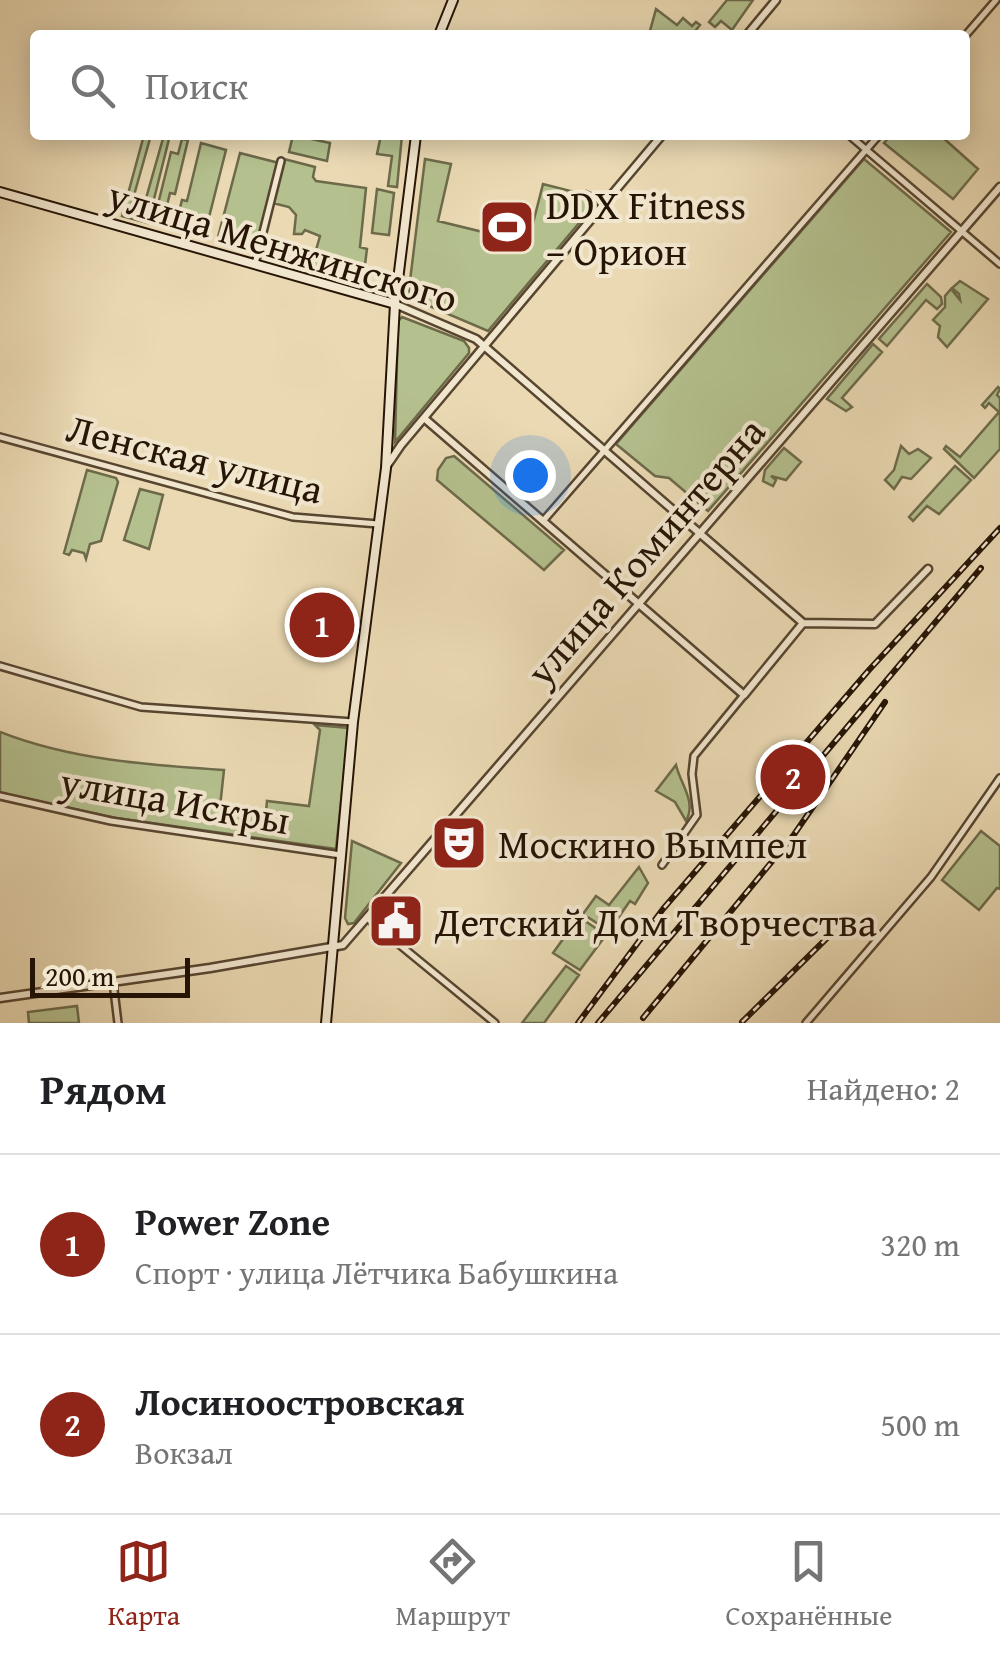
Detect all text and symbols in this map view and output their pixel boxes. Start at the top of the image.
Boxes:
search box [30,30,970,140]
text: Поиск [145,57,248,113]
icon: search [65,58,120,113]
street label: улица Менжинского [100,164,465,327]
place label: DDX Fitness – Орион [546,175,746,280]
sports icon: DDX Fitness – Орион [477,197,537,257]
street label: Ленская улица [61,398,329,518]
street label: улица Коминтерна [511,404,779,699]
your location [505,450,556,501]
pin: 1 [290,588,354,662]
pin: 2 [760,740,826,814]
street label: улица Искры [55,751,294,849]
theatre icon: Москино Вымпел [429,813,489,873]
place label: Москино Вымпел [498,814,807,873]
public building icon: Детский Дом Творчества [366,891,426,951]
place label: Детский Дом Творчества [434,892,877,951]
scale bar [30,953,190,998]
text: 200 m [45,955,114,996]
text: Рядом [40,1058,167,1119]
text: Найдено: 2 [807,1065,960,1112]
text: Power Zone [135,1193,330,1249]
text: 1 [64,1221,81,1268]
text: 320 m [881,1221,960,1268]
text: Спорт · улица Лётчика Бабушкина [135,1249,618,1296]
text: Лосиноостровская [135,1373,465,1429]
text: 2 [64,1401,81,1448]
text: 500 m [881,1401,960,1448]
text: Вокзал [135,1429,233,1476]
tab: Карта [108,1534,180,1635]
tab: Маршрут [396,1534,510,1635]
tab: Сохранённые [725,1534,892,1635]

